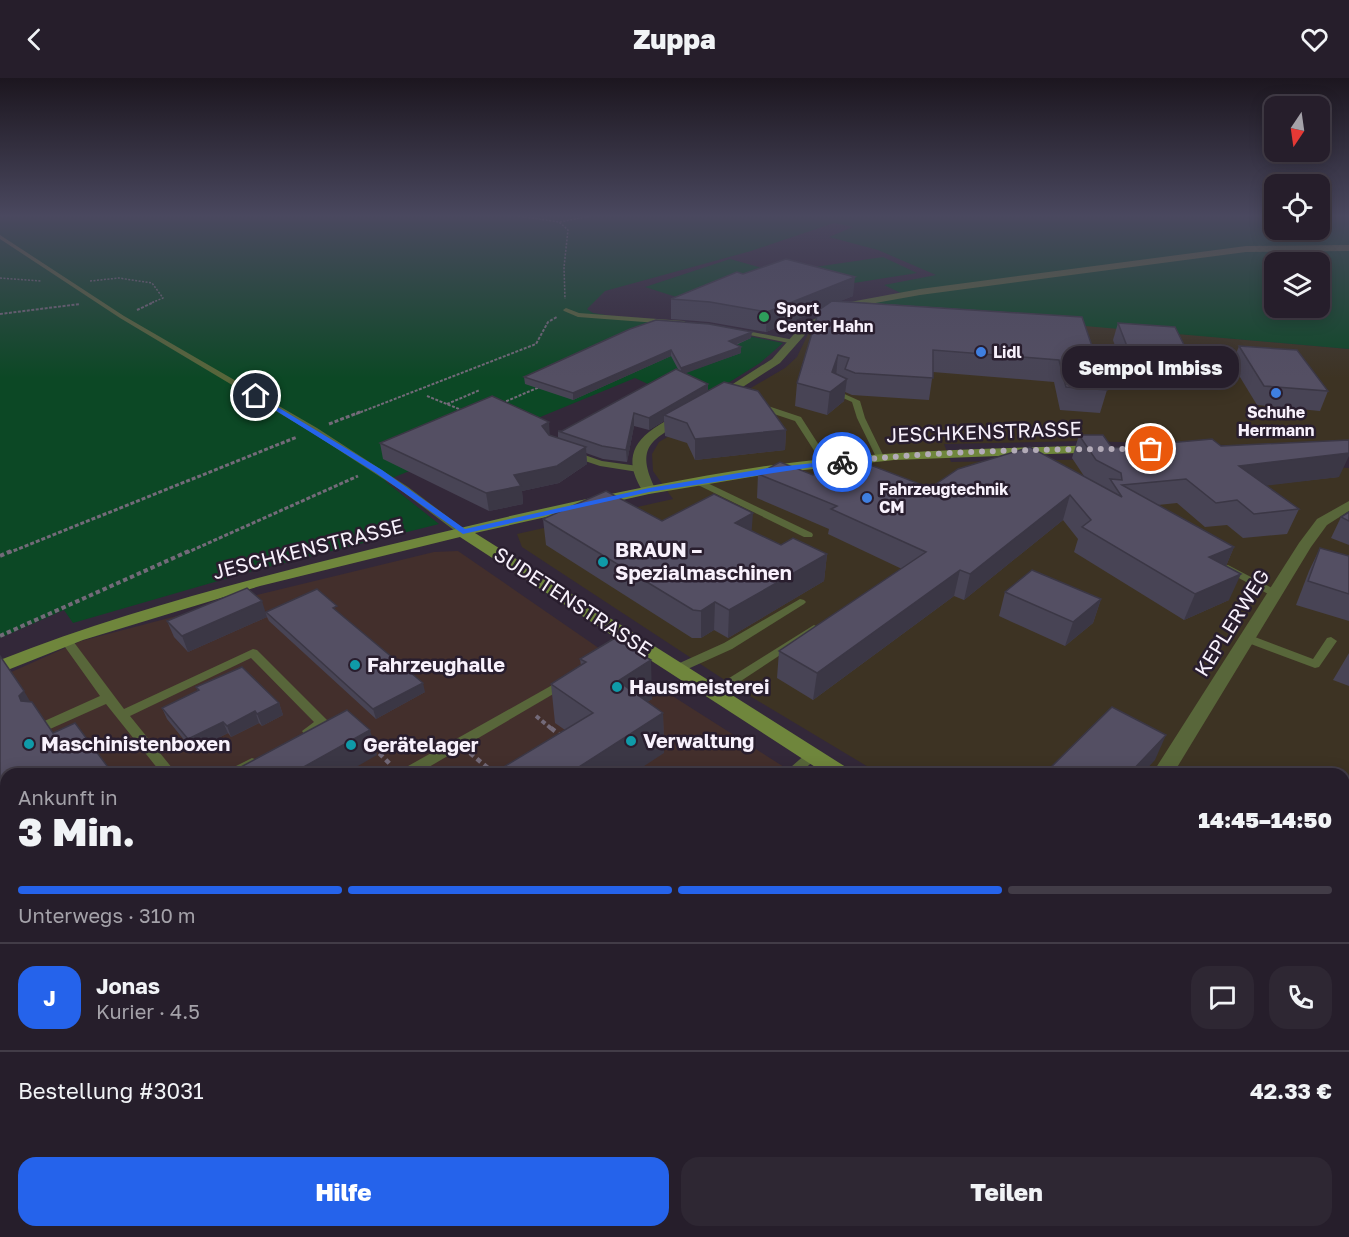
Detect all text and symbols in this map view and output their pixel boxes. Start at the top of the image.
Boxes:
icon: back [18,23,51,56]
text: Zuppa [633,23,716,55]
icon: heart [1298,23,1331,56]
north arrow [1264,96,1330,162]
map controls [1264,96,1330,318]
button: locate [1264,174,1330,240]
button: layers [1264,252,1330,318]
place label: Sport Center Hahn [776,298,873,336]
marker: Sport Center Hahn [757,310,771,324]
place label: Lidl [993,342,1022,362]
marker: Lidl [974,345,988,359]
callout: Sempol Imbiss [1062,347,1240,389]
text: Sempol Imbiss [1079,355,1222,379]
pin [230,370,281,421]
icon: home [239,379,272,412]
marker: Schuhe Herrmann [1269,386,1283,400]
place label: Schuhe Herrmann [1238,402,1314,440]
street label: JESCHKENSTRASSE [886,416,1082,446]
pin [1125,423,1176,474]
courier [812,432,872,492]
icon: bag [1134,432,1167,465]
icon: bike [826,446,859,479]
place label: Fahrzeugtechnik CM [879,479,1009,517]
marker: Fahrzeugtechnik CM [860,491,874,505]
street label: JESCHKENSTRASSE [210,513,406,583]
place label: BRAUN – Spezialmaschinen [615,537,792,584]
street label: SUDETENSTRASSE [490,541,657,661]
marker: BRAUN – Spezialmaschinen [596,555,610,569]
street label: KEPLERWEG [1189,565,1274,680]
place label: Fahrzeughalle [367,652,505,676]
marker: Fahrzeughalle [348,658,362,672]
place label: Hausmeisterei [629,674,769,698]
marker: Hausmeisterei [610,680,624,694]
place label: Verwaltung [643,728,754,752]
place label: Maschinistenboxen [41,731,230,755]
place label: Gerätelager [363,732,479,756]
marker: Verwaltung [624,734,638,748]
marker: Maschinistenboxen [22,737,36,751]
marker: Gerätelager [344,738,358,752]
text: Ankunft in [18,785,118,809]
text: 14:45–14:50 [1198,806,1332,833]
text: 3 Min. [18,808,135,855]
text: Unterwegs · 310 m [18,903,196,927]
button: chat [1191,966,1254,1029]
button: phone [1269,966,1332,1029]
text: Jonas [96,972,160,999]
text: J [43,984,56,1011]
text: Kurier · 4.5 [96,999,200,1023]
text: Bestellung #3031 [18,1077,204,1104]
text: 42.33 € [1250,1077,1332,1104]
button: Hilfe [18,1157,669,1226]
button: Teilen [681,1157,1332,1226]

